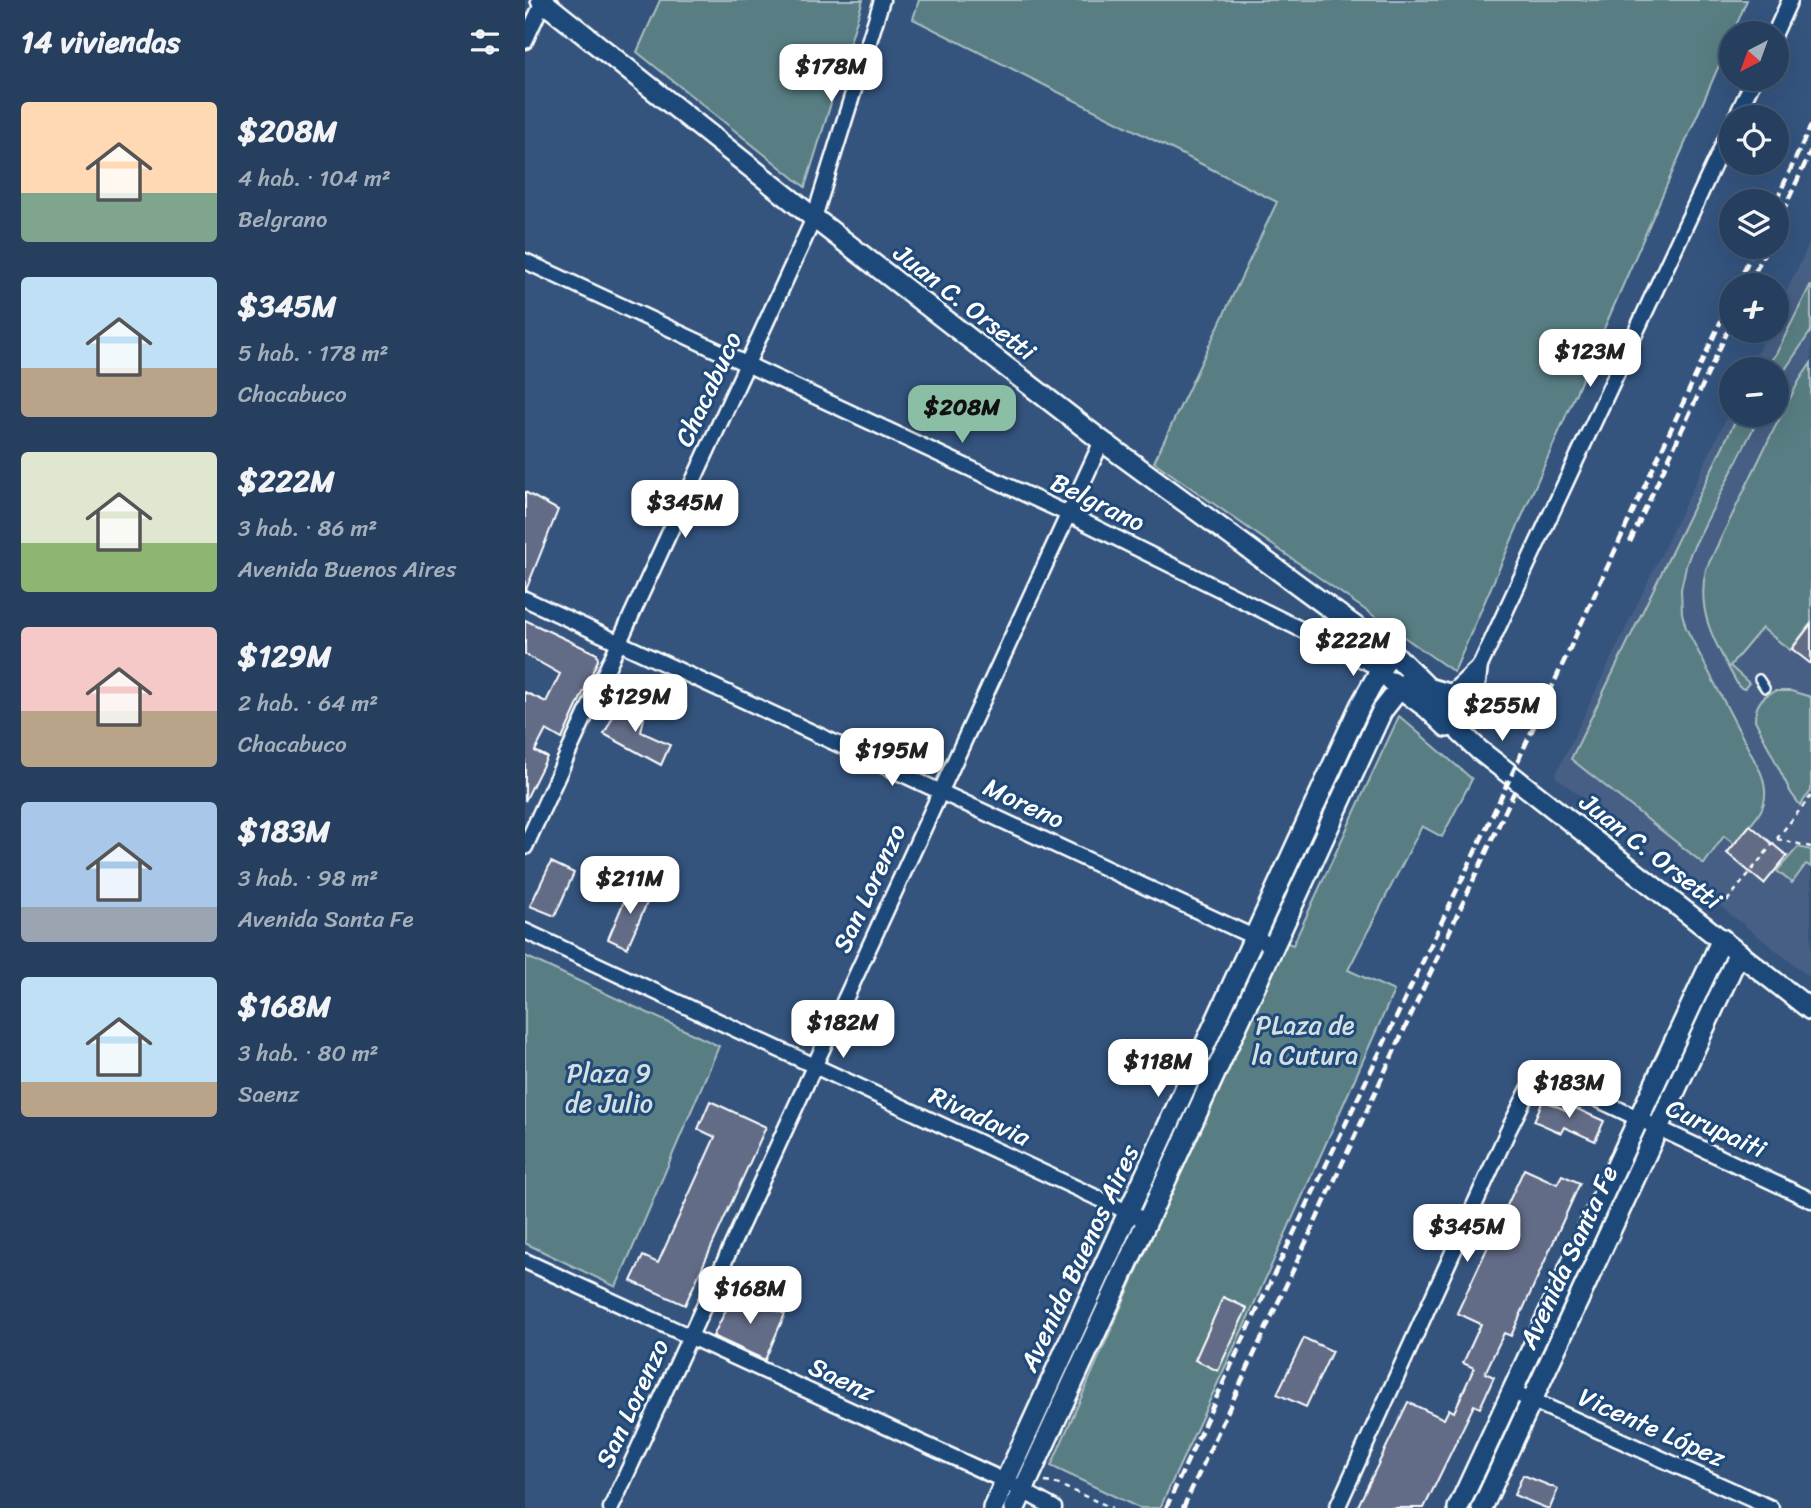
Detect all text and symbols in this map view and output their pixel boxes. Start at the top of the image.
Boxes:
text: 14 viviendas [21,15,180,69]
north arrow [1719,21,1789,91]
map controls [1719,21,1789,427]
icon: filters [466,23,504,61]
pin: $178M [782,44,880,104]
text: $178M [795,46,867,87]
text: $208M [238,104,337,158]
button: locate [1719,105,1789,175]
icon: home [77,130,161,214]
text: 4 hab. · 104 m² [238,158,391,199]
button: layers [1719,189,1789,259]
text: Belgrano [238,199,327,240]
street label: Juan C. Orsetti [883,231,1047,373]
button: + [1719,273,1789,343]
text: $345M [238,279,336,333]
icon: home [77,305,161,389]
street label: Chacabuco [661,324,755,454]
pin: $123M [1541,330,1639,389]
text: $123M [1555,331,1625,372]
text: 5 hab. · 178 m² [238,333,389,374]
button: − [1719,357,1789,427]
text: Chacabuco [238,374,347,415]
pin: $208M [913,386,1011,445]
text: $208M [924,387,1000,428]
text: $222M [238,454,335,508]
street label: Belgrano [1043,459,1154,545]
icon: home [77,480,161,564]
pin: $345M [636,480,734,540]
text: $345M [647,482,723,523]
text: 3 hab. · 86 m² [238,508,377,549]
text: Avenida Buenos Aires [238,549,456,590]
pin: $222M [1304,618,1402,678]
text: $222M [1316,620,1390,661]
text: $129M [238,629,331,683]
icon: home [77,655,161,739]
pin: $129M [586,674,684,734]
text: $129M [599,676,671,717]
text: 2 hab. · 64 m² [238,683,378,724]
pin: $255M [1453,684,1551,743]
text: $255M [1464,685,1540,726]
text: Chacabuco [238,724,347,765]
pin: $195M [843,728,941,788]
text: $195M [856,730,928,771]
street label: Moreno [976,764,1073,842]
street label: Juan C. Orsetti [1569,780,1733,922]
text: $183M [238,804,330,858]
street label: San Lorenzo [819,816,919,960]
icon: home [77,830,161,914]
pin: $211M [581,856,679,916]
text: 3 hab. · 98 m² [238,858,378,899]
text: $211M [596,858,664,899]
text: Avenida Santa Fe [238,899,414,940]
text: $168M [238,979,331,1033]
pin: $182M [794,1000,892,1060]
text: $182M [807,1002,879,1043]
park label: PLaza de la Cutura [1252,1002,1358,1078]
icon: home [77,1005,161,1089]
text: 3 hab. · 80 m² [238,1033,379,1074]
pin: $118M [1109,1040,1207,1099]
text: $118M [1124,1041,1192,1082]
park label: Plaza 9 de Julio [565,1050,653,1126]
pin: $183M [1520,1060,1618,1120]
text: $183M [1534,1062,1604,1103]
street label: Rivadavia [922,1073,1039,1160]
text: Saenz [238,1074,299,1115]
street label: Curupaiti [1658,1085,1775,1172]
street label: Avenida Buenos Aires [1006,1136,1152,1380]
street label: Avenida Santa Fe [1505,1157,1631,1358]
pin: $345M [1418,1204,1516,1264]
text: $345M [1429,1206,1505,1247]
pin: $168M [701,1266,799,1326]
text: $168M [714,1268,786,1309]
street label: San Lorenzo [582,1331,682,1475]
street label: Saenz [801,1344,884,1415]
street label: Vicente López [1571,1374,1734,1480]

